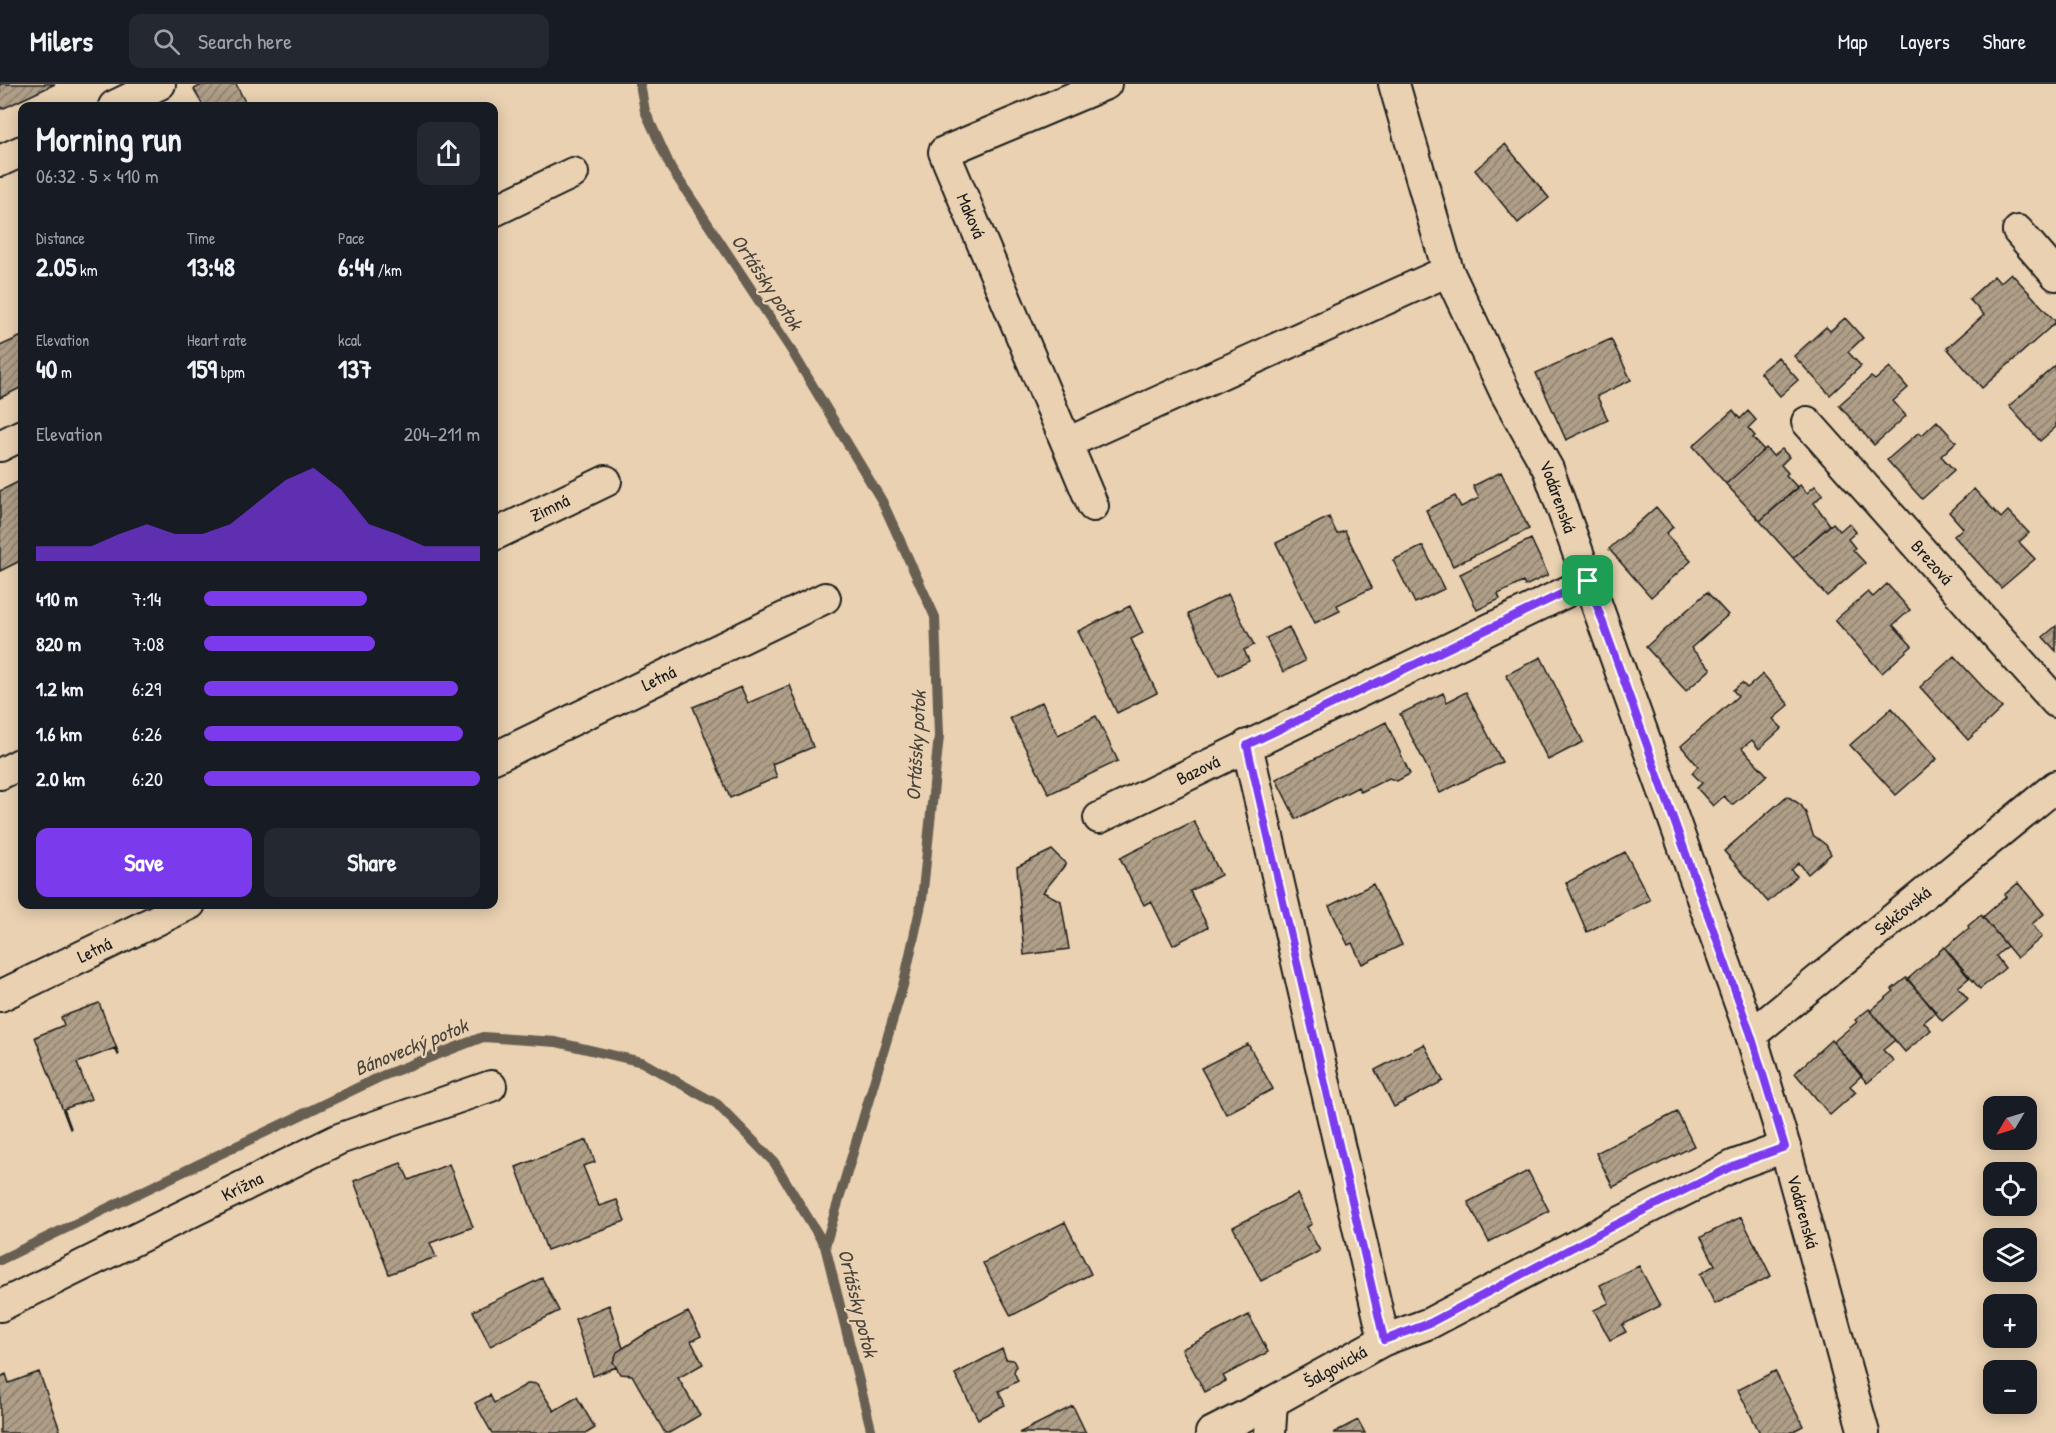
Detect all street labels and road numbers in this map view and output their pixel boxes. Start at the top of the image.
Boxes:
street label: Maková [951,189,992,242]
street label: Vodárenská [1534,455,1583,536]
street label: Zimná [526,488,573,528]
street label: Brezová [1906,534,1959,590]
street label: Letná [637,659,680,697]
street label: Bazová [1172,749,1224,791]
street label: Sekčovská [1869,880,1936,941]
street label: Letná [73,931,116,969]
street label: Krížna [217,1165,267,1207]
street label: Vodárenská [1781,1172,1825,1251]
street label: Šalgovická [1299,1339,1371,1394]

